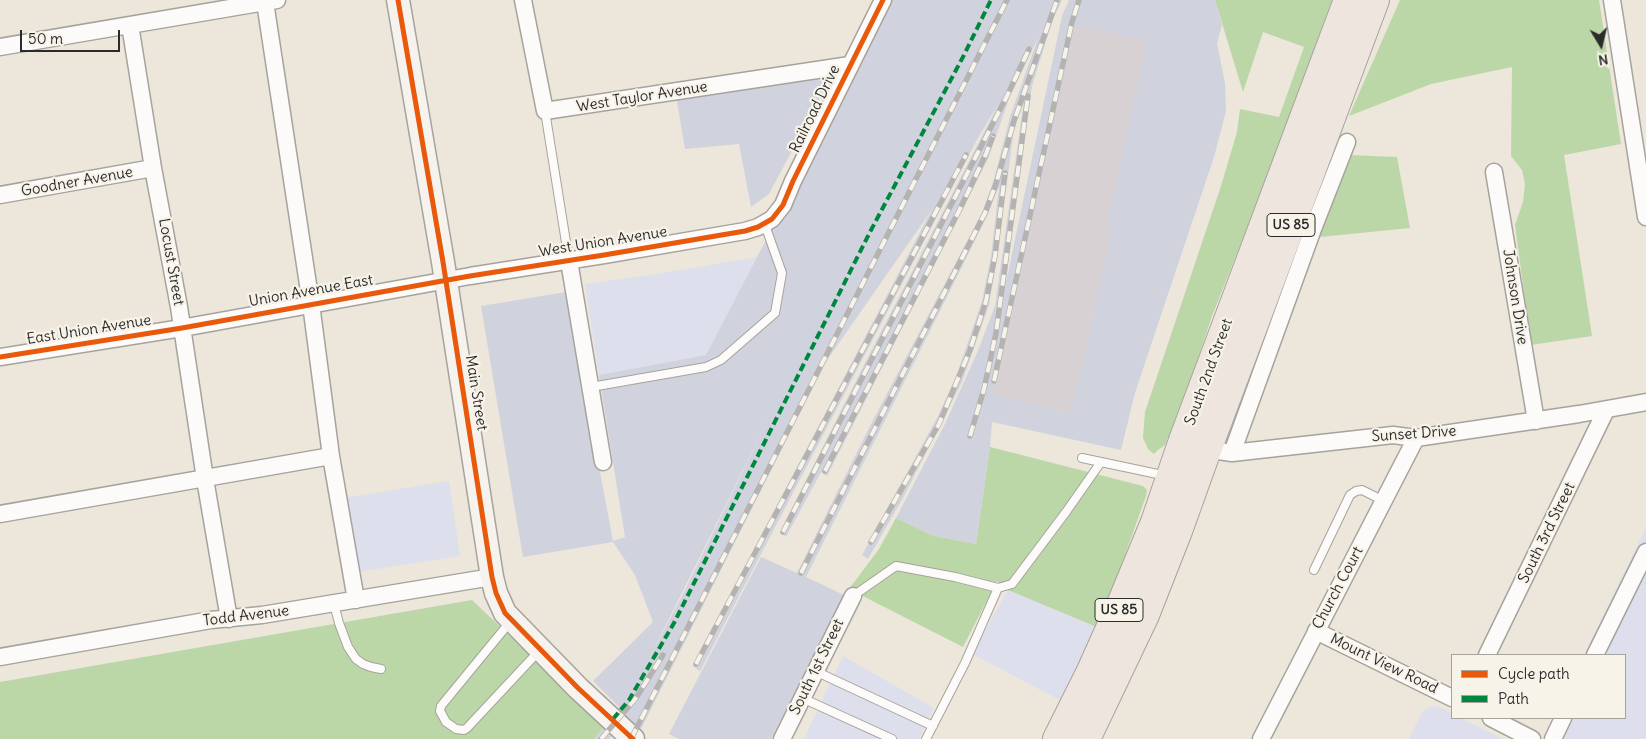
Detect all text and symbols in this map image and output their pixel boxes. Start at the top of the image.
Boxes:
scale bar [22,20,122,52]
north arrow [1576,20,1626,70]
text: 50 m [28,29,63,48]
text: N [1597,50,1610,69]
street label: Railroad Drive [786,62,844,156]
street label: West Taylor Avenue [575,78,709,116]
street label: Goodner Avenue [20,163,134,201]
road number: US 85 [1267,214,1315,236]
street label: Locust Street [154,217,188,307]
street label: West Union Avenue [538,223,668,261]
street label: Johnson Drive [1499,248,1531,346]
street label: Union Avenue East [248,271,374,311]
street label: East Union Avenue [26,311,152,349]
street label: South 2nd Street [1181,316,1237,428]
street label: Main Street [461,354,491,432]
street label: Sunset Drive [1371,422,1457,446]
street label: South 3rd Street [1515,480,1579,586]
street label: Church Court [1309,544,1367,632]
road number: US 85 [1095,598,1143,622]
street label: Todd Avenue [202,602,290,630]
street label: South 1st Street [786,616,848,718]
street label: Mount View Road [1327,630,1441,698]
legend [1451,654,1626,719]
text: Cycle path [1498,664,1570,683]
text: Path [1498,689,1529,708]

